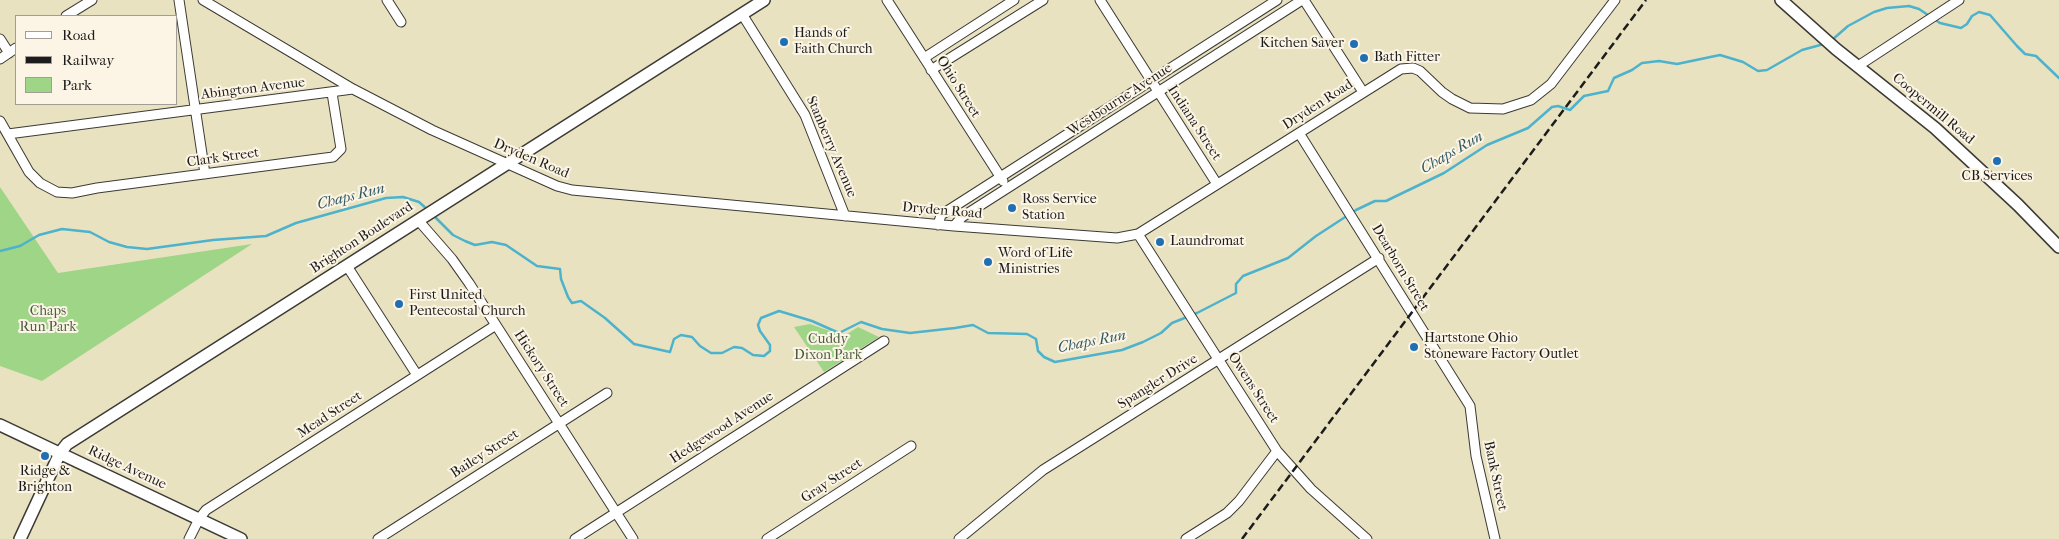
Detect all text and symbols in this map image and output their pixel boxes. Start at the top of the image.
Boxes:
legend [15,15,178,105]
text: Road [62,26,95,44]
place label: Hands of Faith Church [794,26,873,58]
marker: Hands of Faith Church [778,36,790,48]
place label: Kitchen Saver [1260,36,1344,52]
marker: Kitchen Saver [1348,38,1360,50]
place label: Bath Fitter [1374,50,1440,66]
text: Railway [62,51,114,69]
marker: Bath Fitter [1358,52,1370,64]
street label: Ohio Street [932,53,984,121]
street label: Westbourne Avenue [1065,60,1175,140]
street label: Coopermill Road [1889,70,1977,148]
street label: Abington Avenue [200,74,306,104]
text: Park [62,76,92,94]
street label: Dryden Road [1280,76,1356,134]
street label: Indiana Street [1163,82,1225,164]
street label: Stanberry Avenue [802,94,860,200]
water label: Chaps Run [1418,128,1486,178]
street label: Dryden Road [491,136,571,182]
street label: Clark Street [186,145,260,171]
marker: CB Services [1991,155,2003,167]
place label: CB Services [1962,169,2032,185]
water label: Chaps Run [315,180,387,214]
place label: Ross Service Station [1022,192,1097,224]
street label: Brighton Boulevard [308,199,416,277]
street label: Dryden Road [901,199,983,223]
marker: Ross Service Station [1006,202,1018,214]
street label: Dearborn Street [1367,222,1433,314]
place label: Laundromat [1170,234,1245,250]
marker: Laundromat [1154,236,1166,248]
place label: Word of Life Ministries [998,246,1073,278]
marker: Word of Life Ministries [982,256,994,268]
place label: First United Pentecostal Church [409,288,526,321]
marker: First United Pentecostal Church [393,298,405,310]
park label: Chaps Run Park [20,304,76,336]
street label: Hickory Street [510,327,572,411]
water label: Chaps Run [1056,327,1128,357]
place label: Hartstone Ohio Stoneware Factory Outlet [1424,331,1579,364]
park label: Cuddy Dixon Park [794,332,862,364]
marker: Hartstone Ohio Stoneware Factory Outlet [1408,341,1420,353]
street label: Owens Street [1224,349,1282,427]
street label: Spangler Drive [1115,351,1201,413]
street label: Mead Street [295,388,365,442]
street label: Hedgewood Avenue [667,388,777,468]
street label: Bailey Street [448,426,522,482]
street label: Bank Street [1479,440,1511,512]
street label: Ridge Avenue [85,443,169,493]
marker: Ridge & Brighton [39,450,51,462]
street label: Gray Street [798,455,866,507]
place label: Ridge & Brighton [18,464,72,497]

